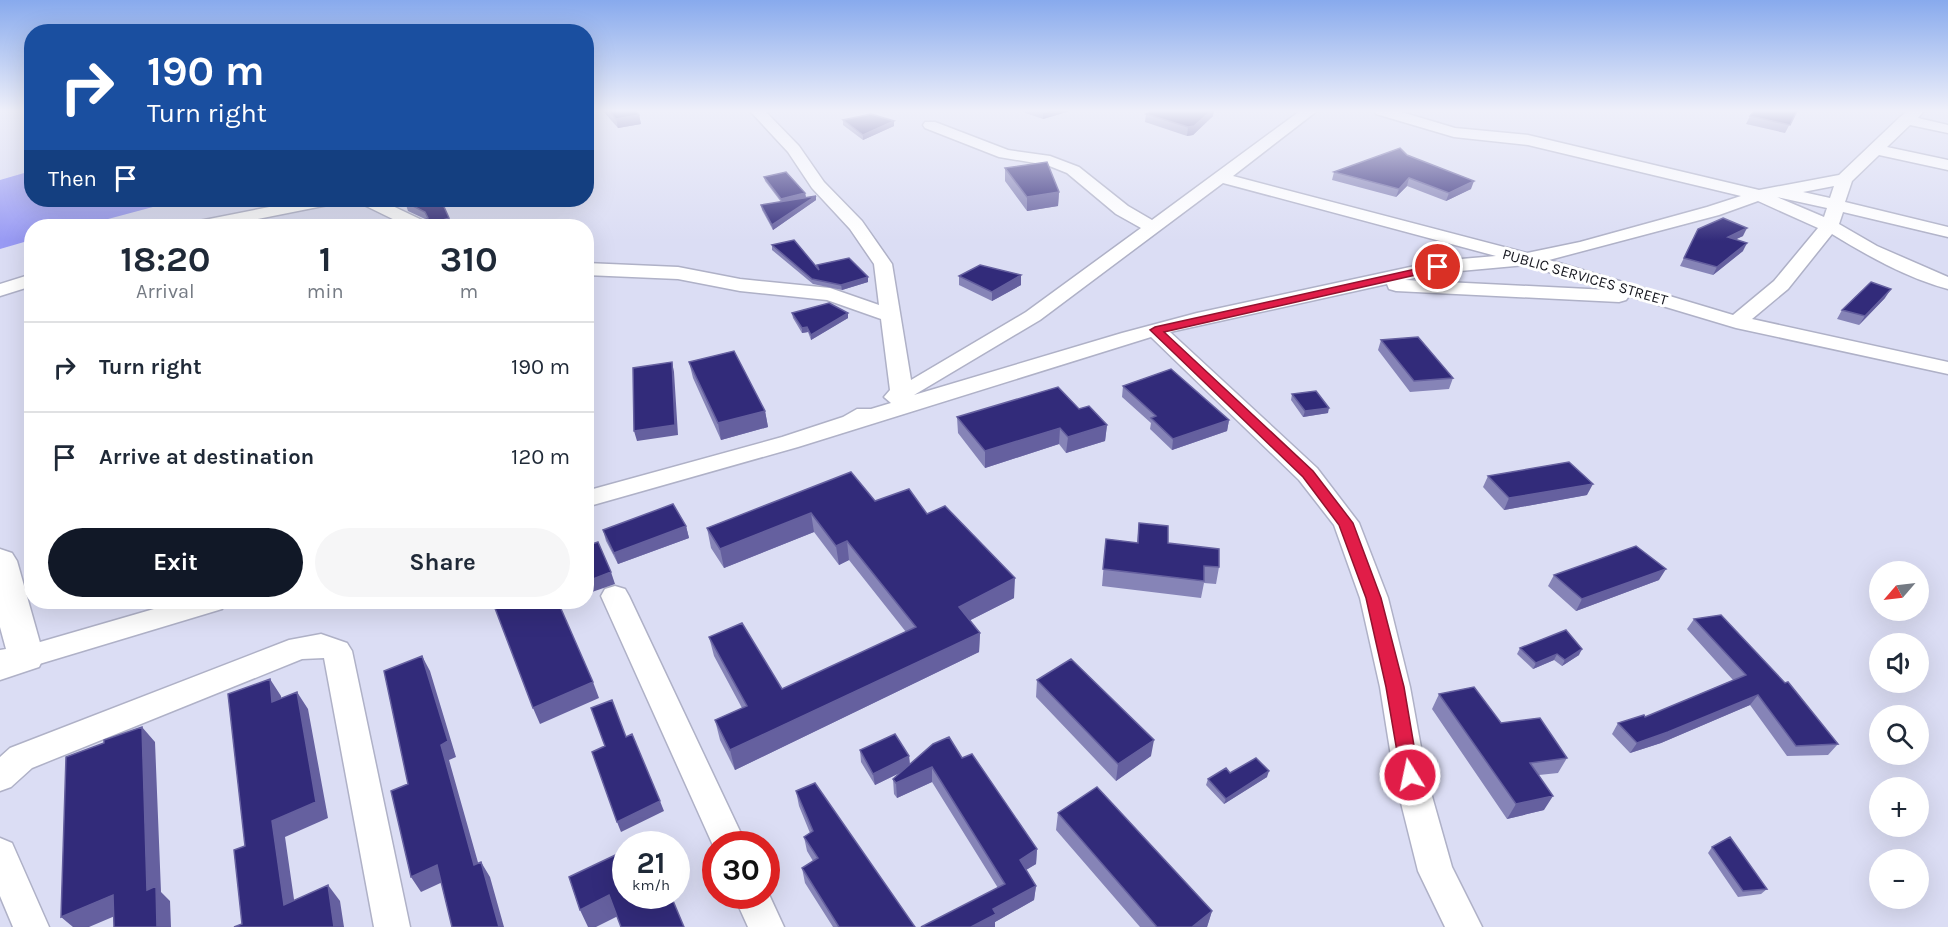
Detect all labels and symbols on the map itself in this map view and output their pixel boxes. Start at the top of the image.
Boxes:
pin [1412,241,1463,292]
street label: PUBLIC SERVICES STREET [1500,245,1670,309]
north arrow [1869,561,1929,621]
position arrow [1378,743,1442,807]
speed limit sign: 30 [702,831,780,909]

